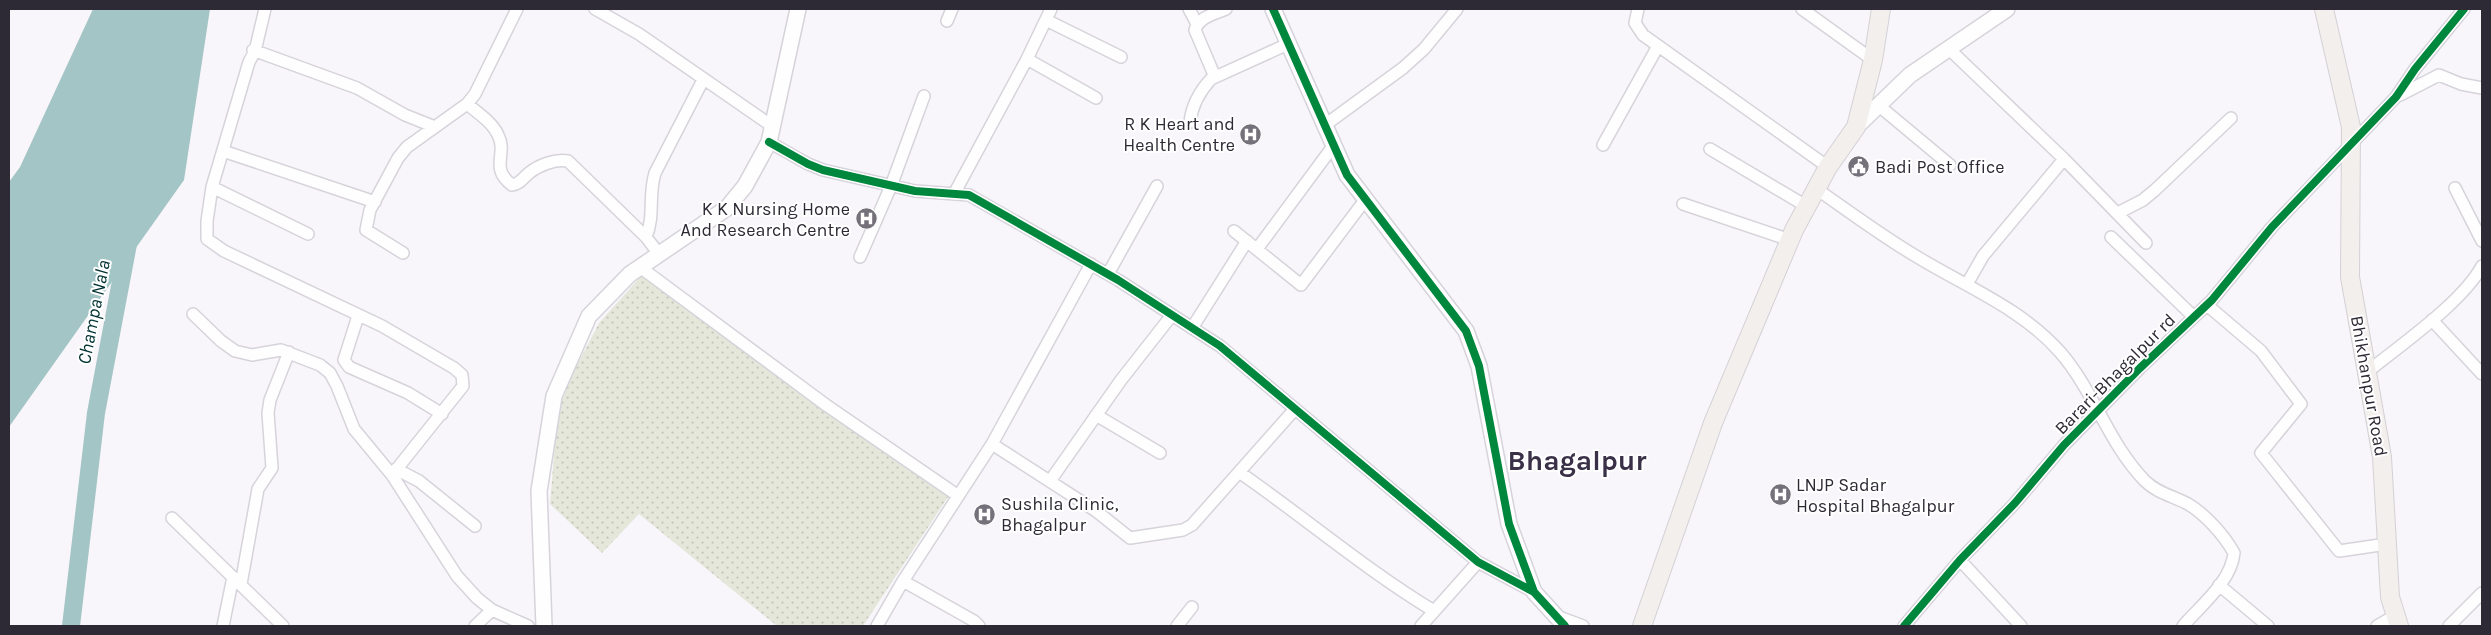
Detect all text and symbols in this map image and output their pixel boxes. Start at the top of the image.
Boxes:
place label: R K Heart and Health Centre [1123,113,1235,156]
hospital icon: R K Heart and Health Centre [1239,122,1263,146]
public building icon: Badi Post Office [1847,155,1871,179]
place label: Badi Post Office [1875,156,2005,178]
place label: K K Nursing Home And Research Centre [680,198,850,241]
hospital icon: K K Nursing Home And Research Centre [854,207,878,231]
water label: Champa Nala [73,258,115,366]
street label: Barari-Bhagalpur rd [2050,309,2180,439]
street label: Bhikhanpur Road [2346,314,2392,458]
district label: Bhagalpur [1508,444,1646,477]
place label: LNJP Sadar Hospital Bhagalpur [1796,474,1955,517]
hospital icon: LNJP Sadar Hospital Bhagalpur [1768,483,1792,507]
place label: Sushila Clinic, Bhagalpur [1001,493,1119,536]
hospital icon: Sushila Clinic, Bhagalpur [973,502,997,526]

